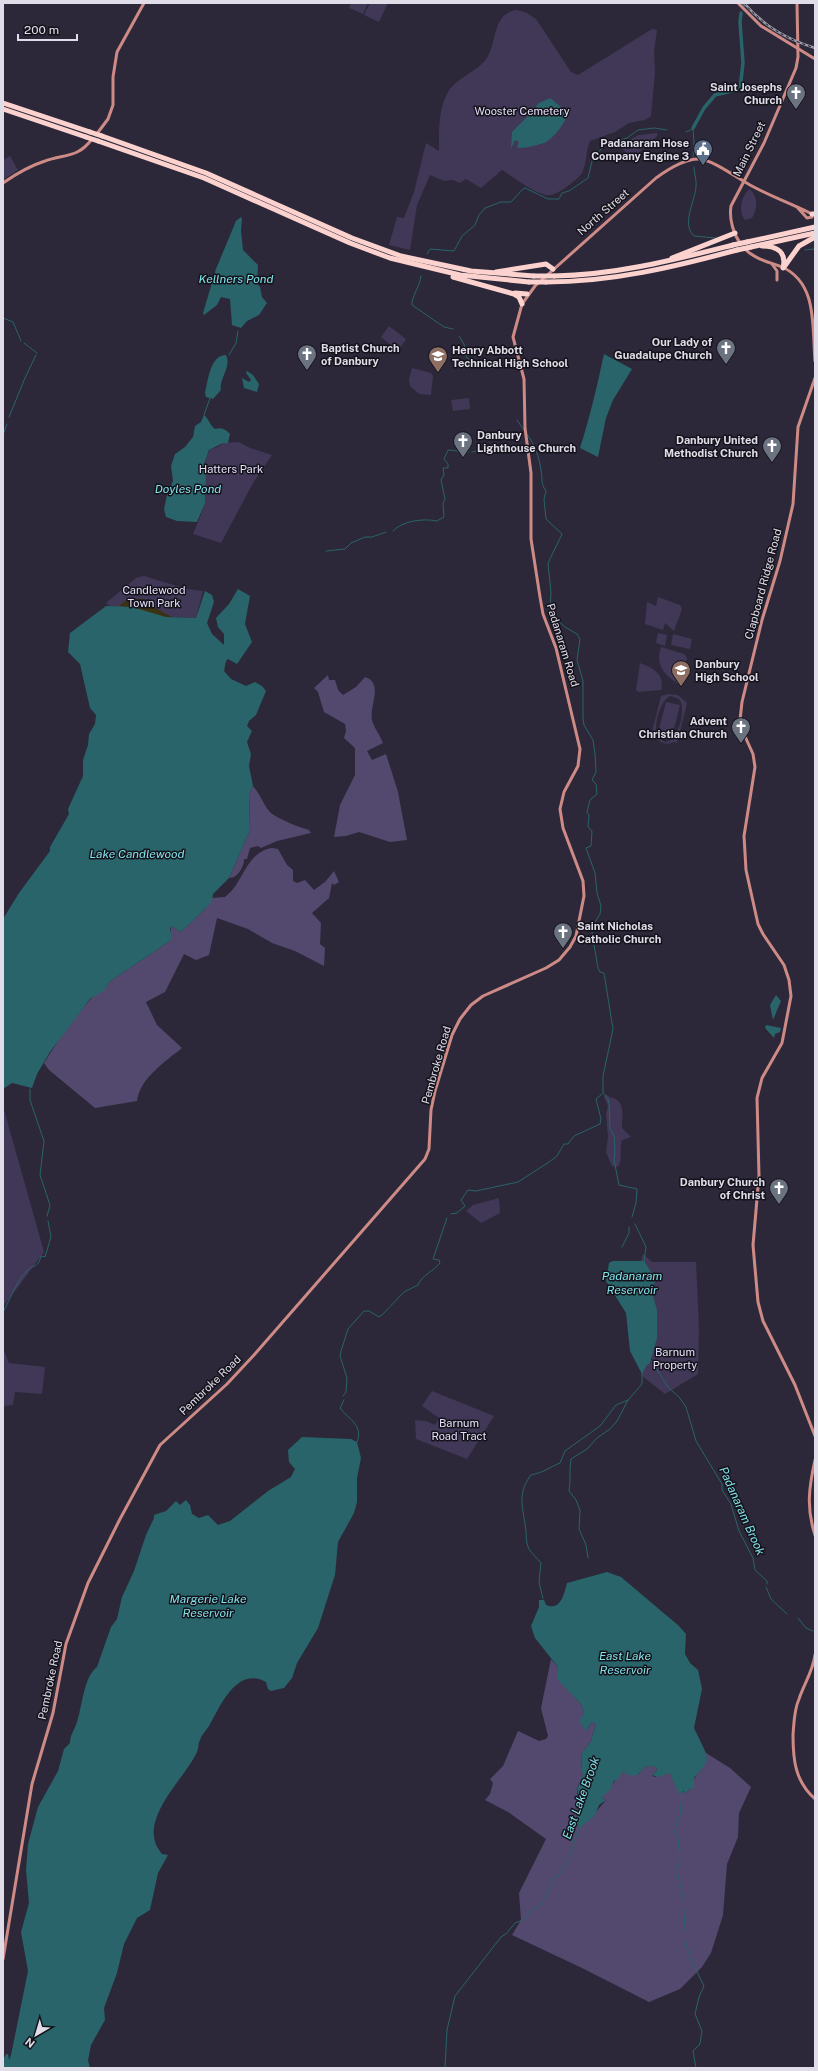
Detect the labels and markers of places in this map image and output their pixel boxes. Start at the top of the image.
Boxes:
place label: Saint Josephs Church [710,81,782,106]
church icon: Saint Josephs Church [785,82,807,110]
place label: Padanaram Hose Company Engine 3 [591,137,689,162]
public building icon: Padanaram Hose Company Engine 3 [692,138,714,166]
place label: Our Lady of Guadalupe Church [614,336,713,361]
church icon: Our Lady of Guadalupe Church [715,337,737,365]
place label: Baptist Church of Danbury [321,342,400,367]
church icon: Baptist Church of Danbury [296,343,318,371]
place label: Henry Abbott Technical High School [452,344,569,369]
school or university icon: Henry Abbott Technical High School [427,345,449,373]
place label: Danbury Lighthouse Church [477,429,576,454]
church icon: Danbury Lighthouse Church [452,430,474,458]
place label: Danbury United Methodist Church [664,434,758,459]
church icon: Danbury United Methodist Church [761,435,783,463]
place label: Danbury High School [695,658,759,683]
school or university icon: Danbury High School [670,659,692,687]
place label: Advent Christian Church [639,715,727,740]
church icon: Advent Christian Church [730,716,752,744]
place label: Saint Nicholas Catholic Church [577,920,661,945]
church icon: Saint Nicholas Catholic Church [552,921,574,949]
place label: Danbury Church of Christ [680,1176,765,1201]
church icon: Danbury Church of Christ [768,1177,790,1205]

